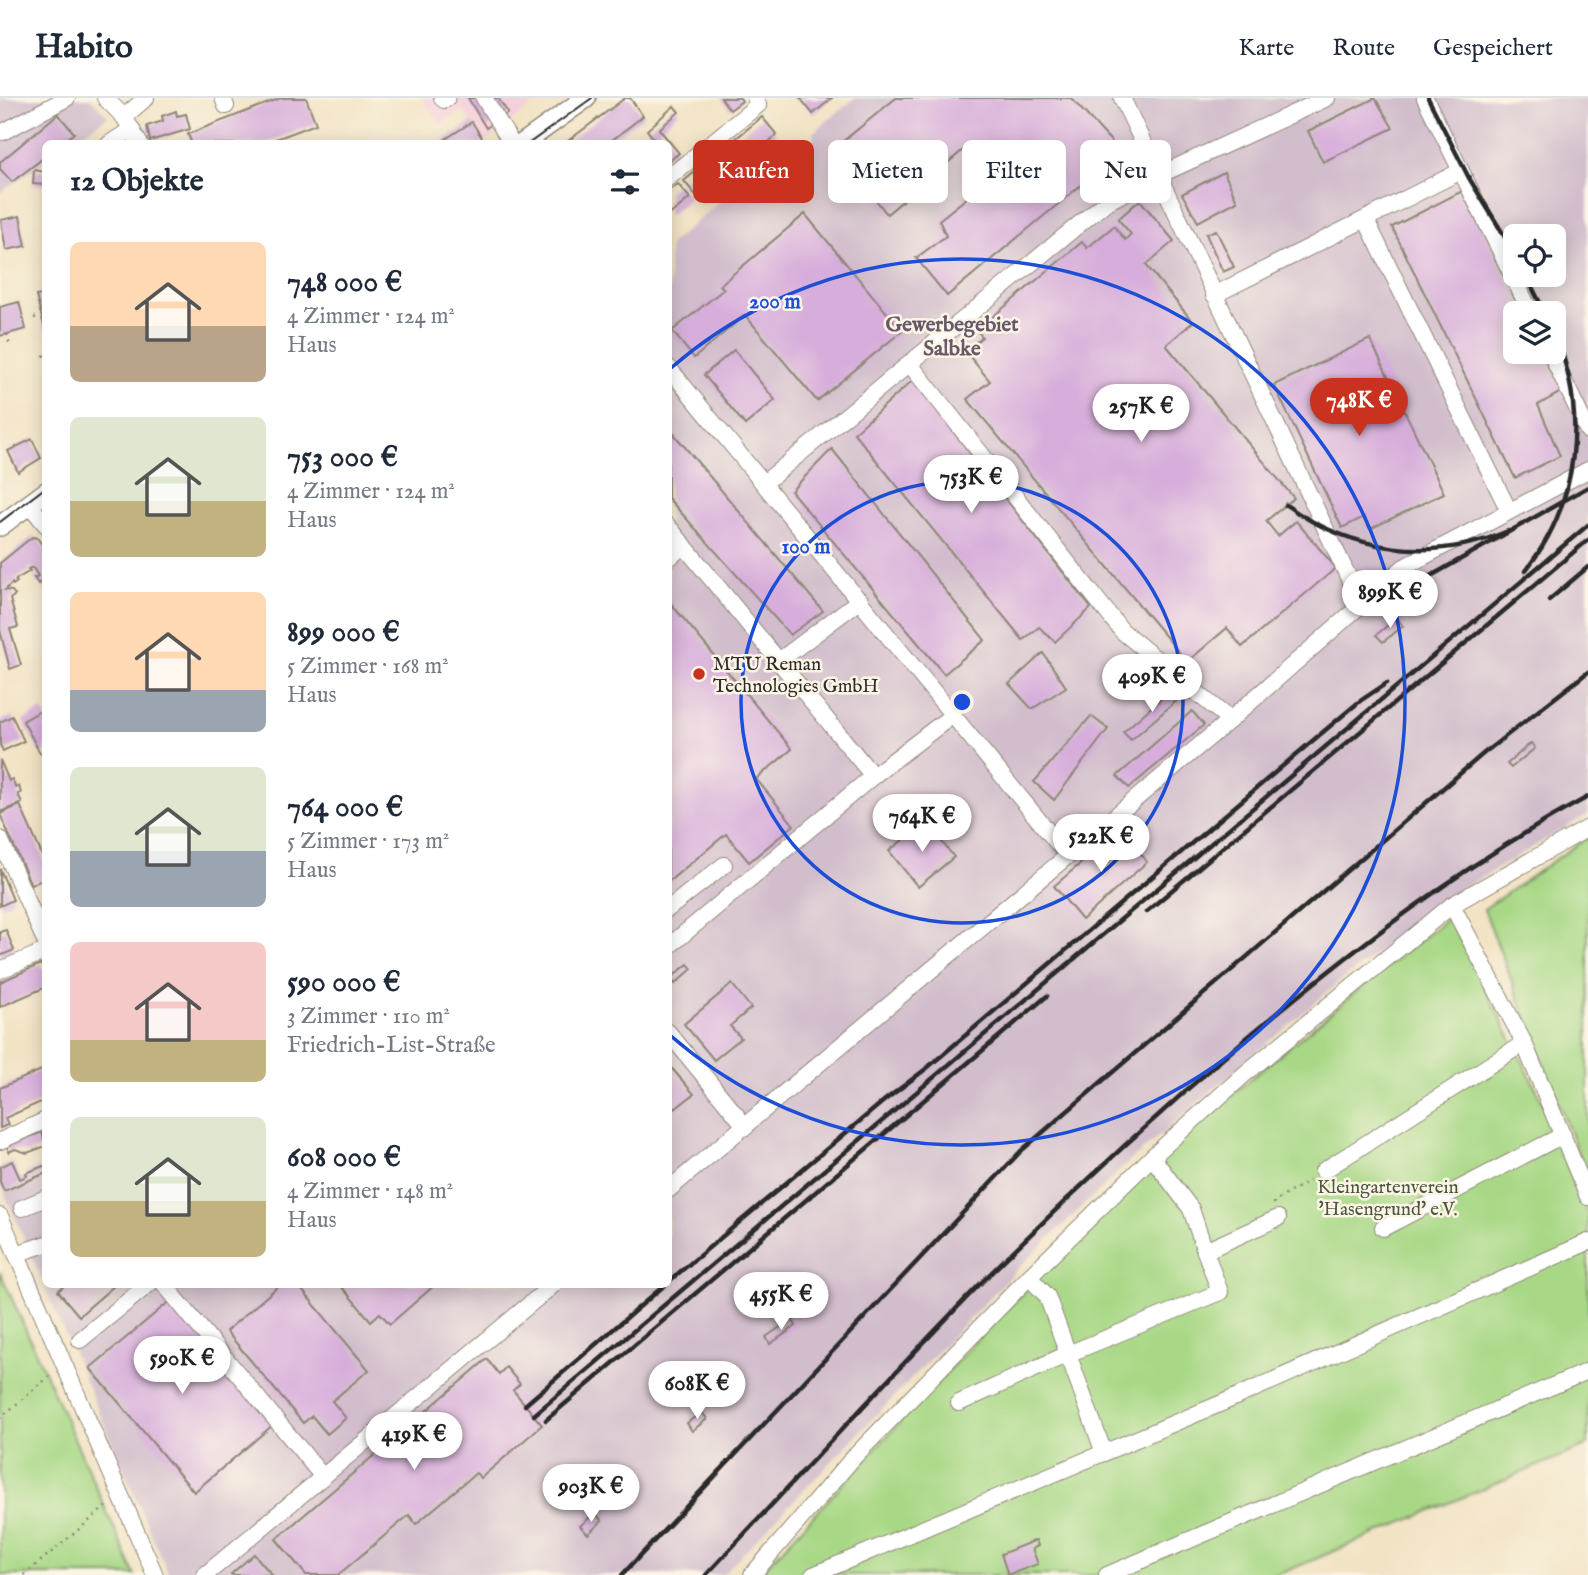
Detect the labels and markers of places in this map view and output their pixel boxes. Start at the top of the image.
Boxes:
pin: 748K € [1302,378,1416,438]
pin: 257K € [1084,384,1198,444]
pin: 753K € [914,456,1028,515]
pin: 899K € [1333,570,1447,630]
place label: MTU Reman Technologies GmbH [713,653,879,699]
pin: 409K € [1095,654,1209,714]
marker: MTU Reman Technologies GmbH [691,666,707,682]
centre of rings [950,690,974,714]
pin: 764K € [865,794,979,854]
pin: 522K € [1044,814,1158,874]
pin: 455K € [724,1272,838,1332]
pin: 590K € [125,1336,239,1396]
pin: 608K € [640,1362,754,1421]
pin: 419K € [357,1412,471,1472]
pin: 903K € [534,1464,648,1524]

